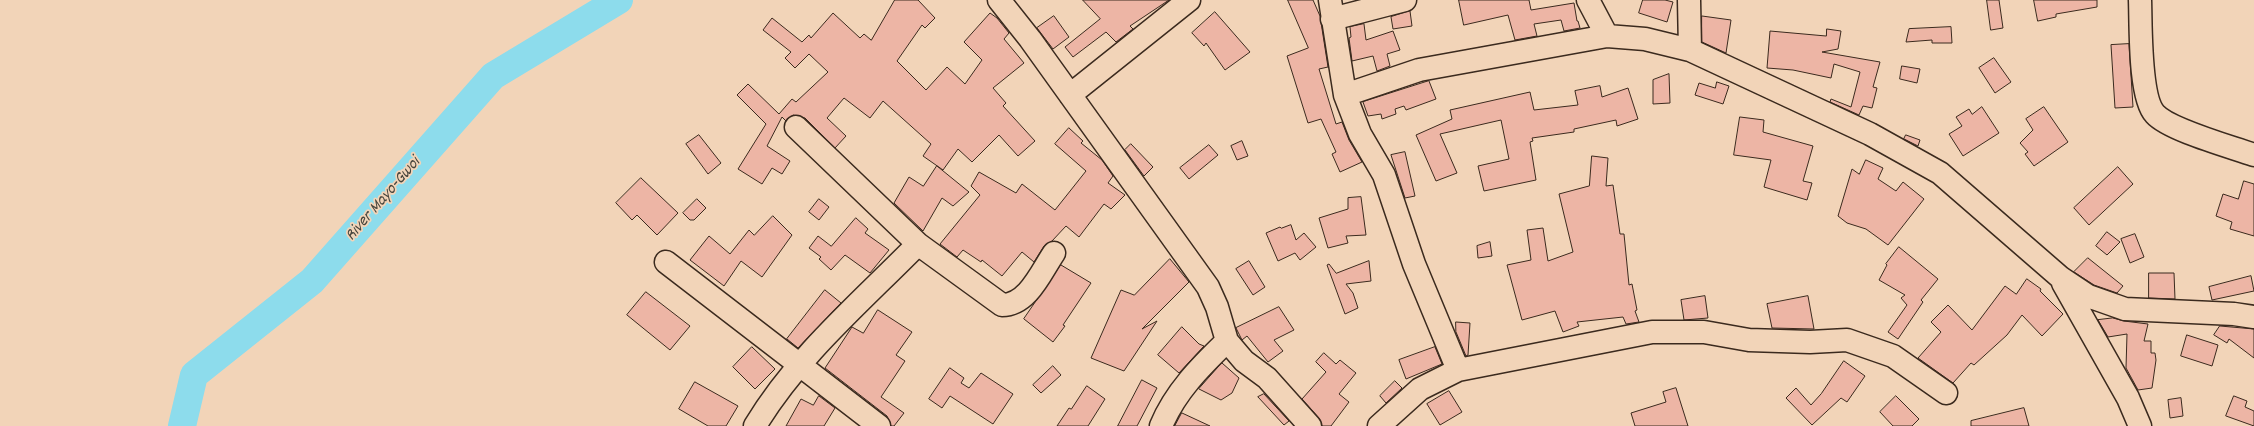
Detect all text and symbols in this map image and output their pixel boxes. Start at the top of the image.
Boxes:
water label: River Mayo-Gwoi [342,154,426,246]

